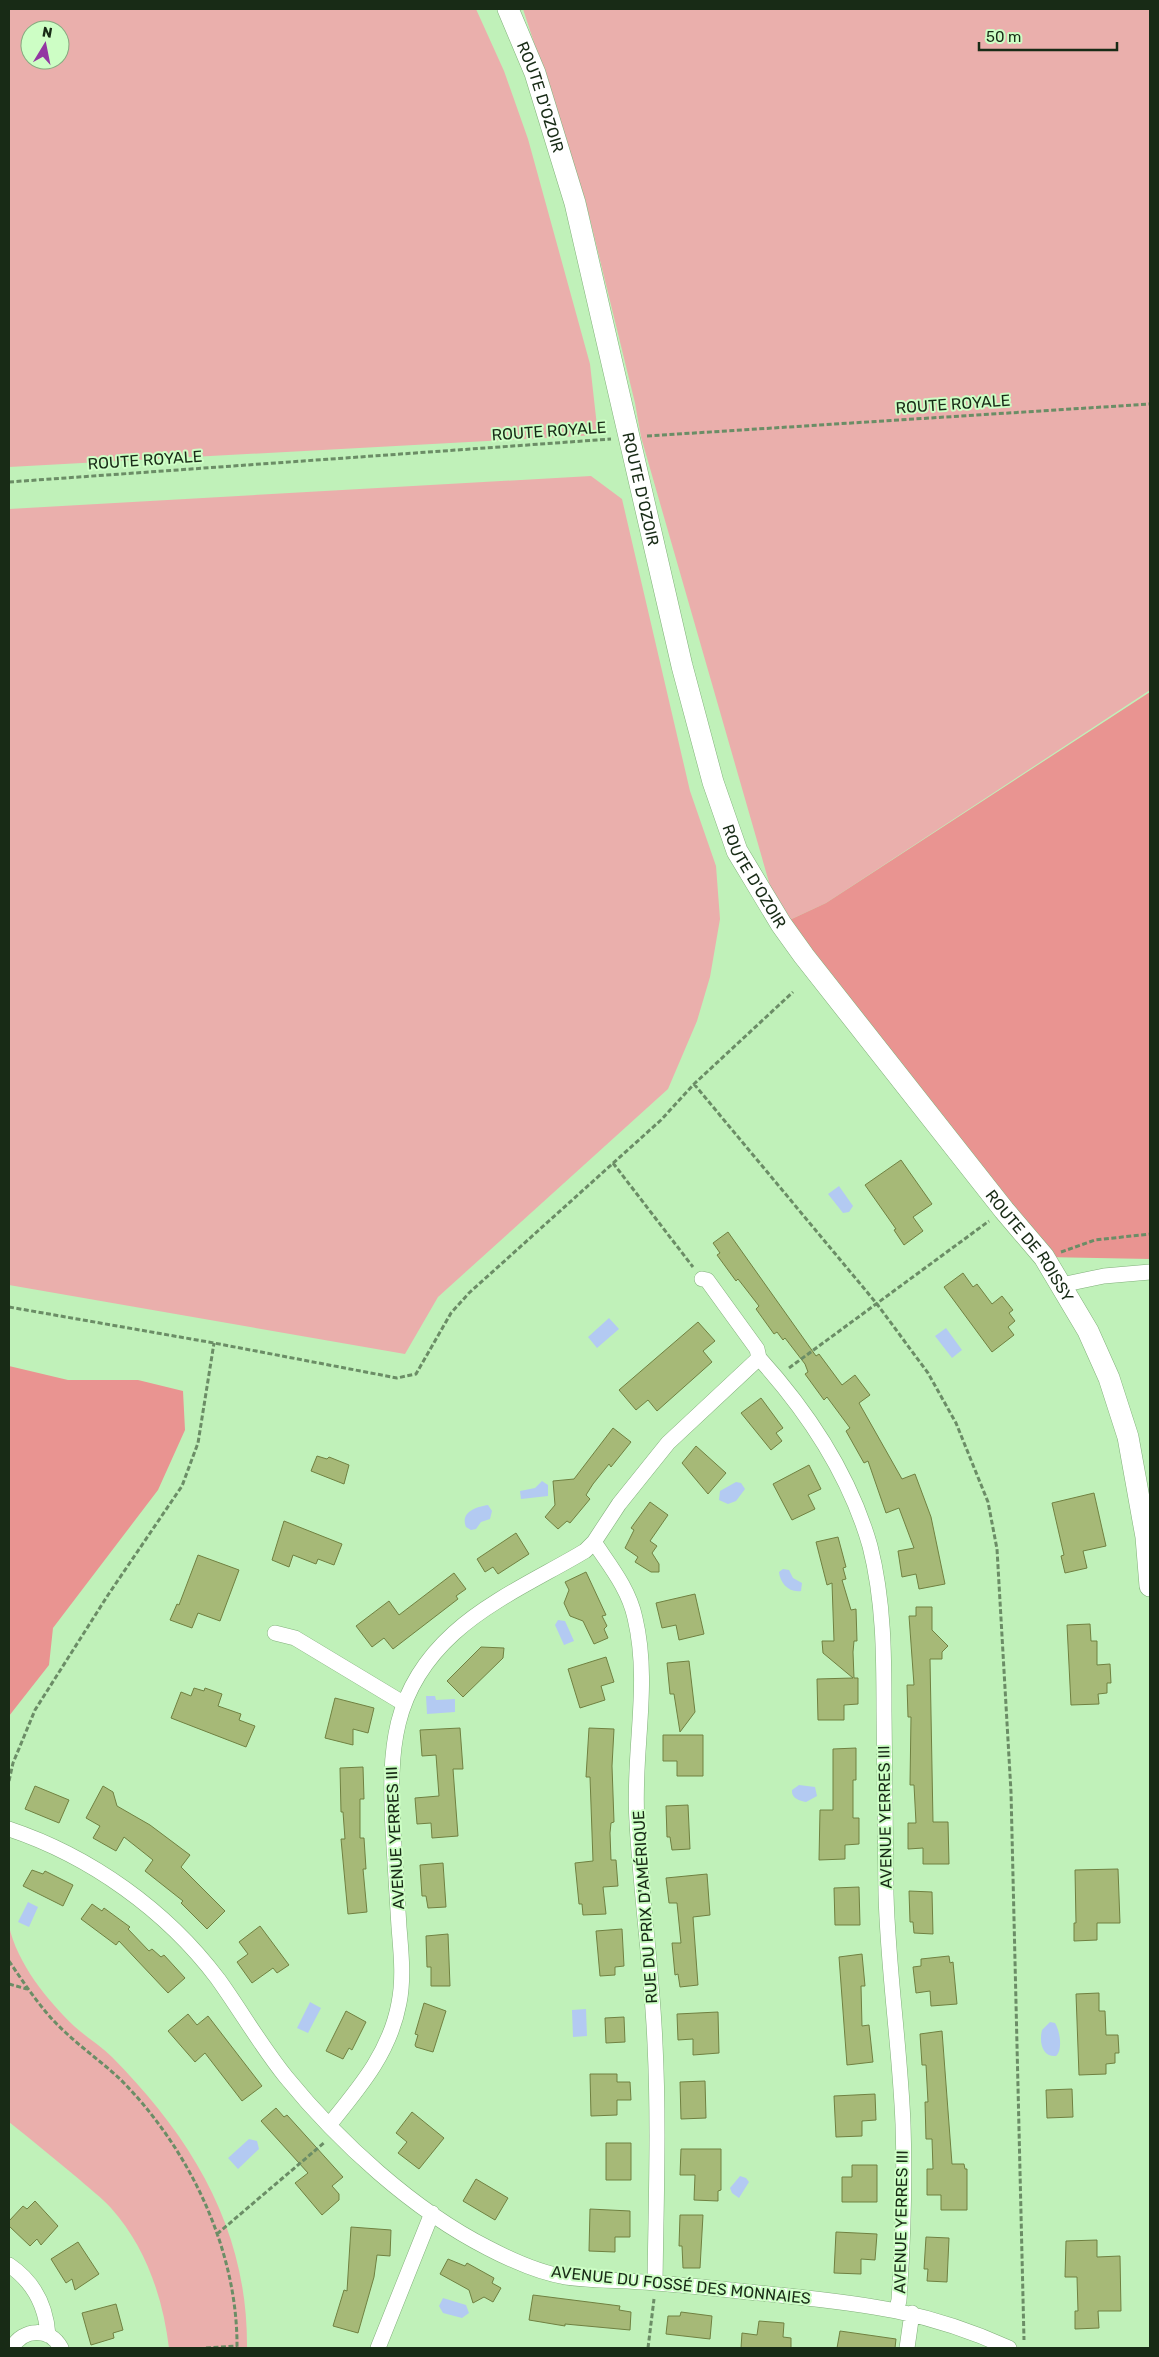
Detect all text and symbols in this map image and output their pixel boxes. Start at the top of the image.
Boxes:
north arrow [20,20,70,70]
scale bar [979,20,1116,52]
text: N [41,23,54,42]
text: 50 m [986,28,1021,46]
street label: ROUTE D'OZOIR [513,39,568,155]
street label: ROUTE ROYALE [895,391,1011,417]
street label: ROUTE ROYALE [491,418,607,444]
street label: ROUTE D'OZOIR [619,430,663,548]
street label: ROUTE ROYALE [87,447,203,473]
street label: ROUTE D'OZOIR [719,822,791,931]
street label: ROUTE DE ROISSY [982,1186,1078,1305]
street label: AVENUE YERRES III [874,1745,896,1889]
street label: AVENUE YERRES III [382,1766,408,1910]
street label: RUE DU PRIX D'AMÉRIQUE [629,1810,661,2004]
street label: AVENUE YERRES III [890,2150,912,2294]
street label: AVENUE DU FOSSÉ DES MONNAIES [550,2262,812,2308]

